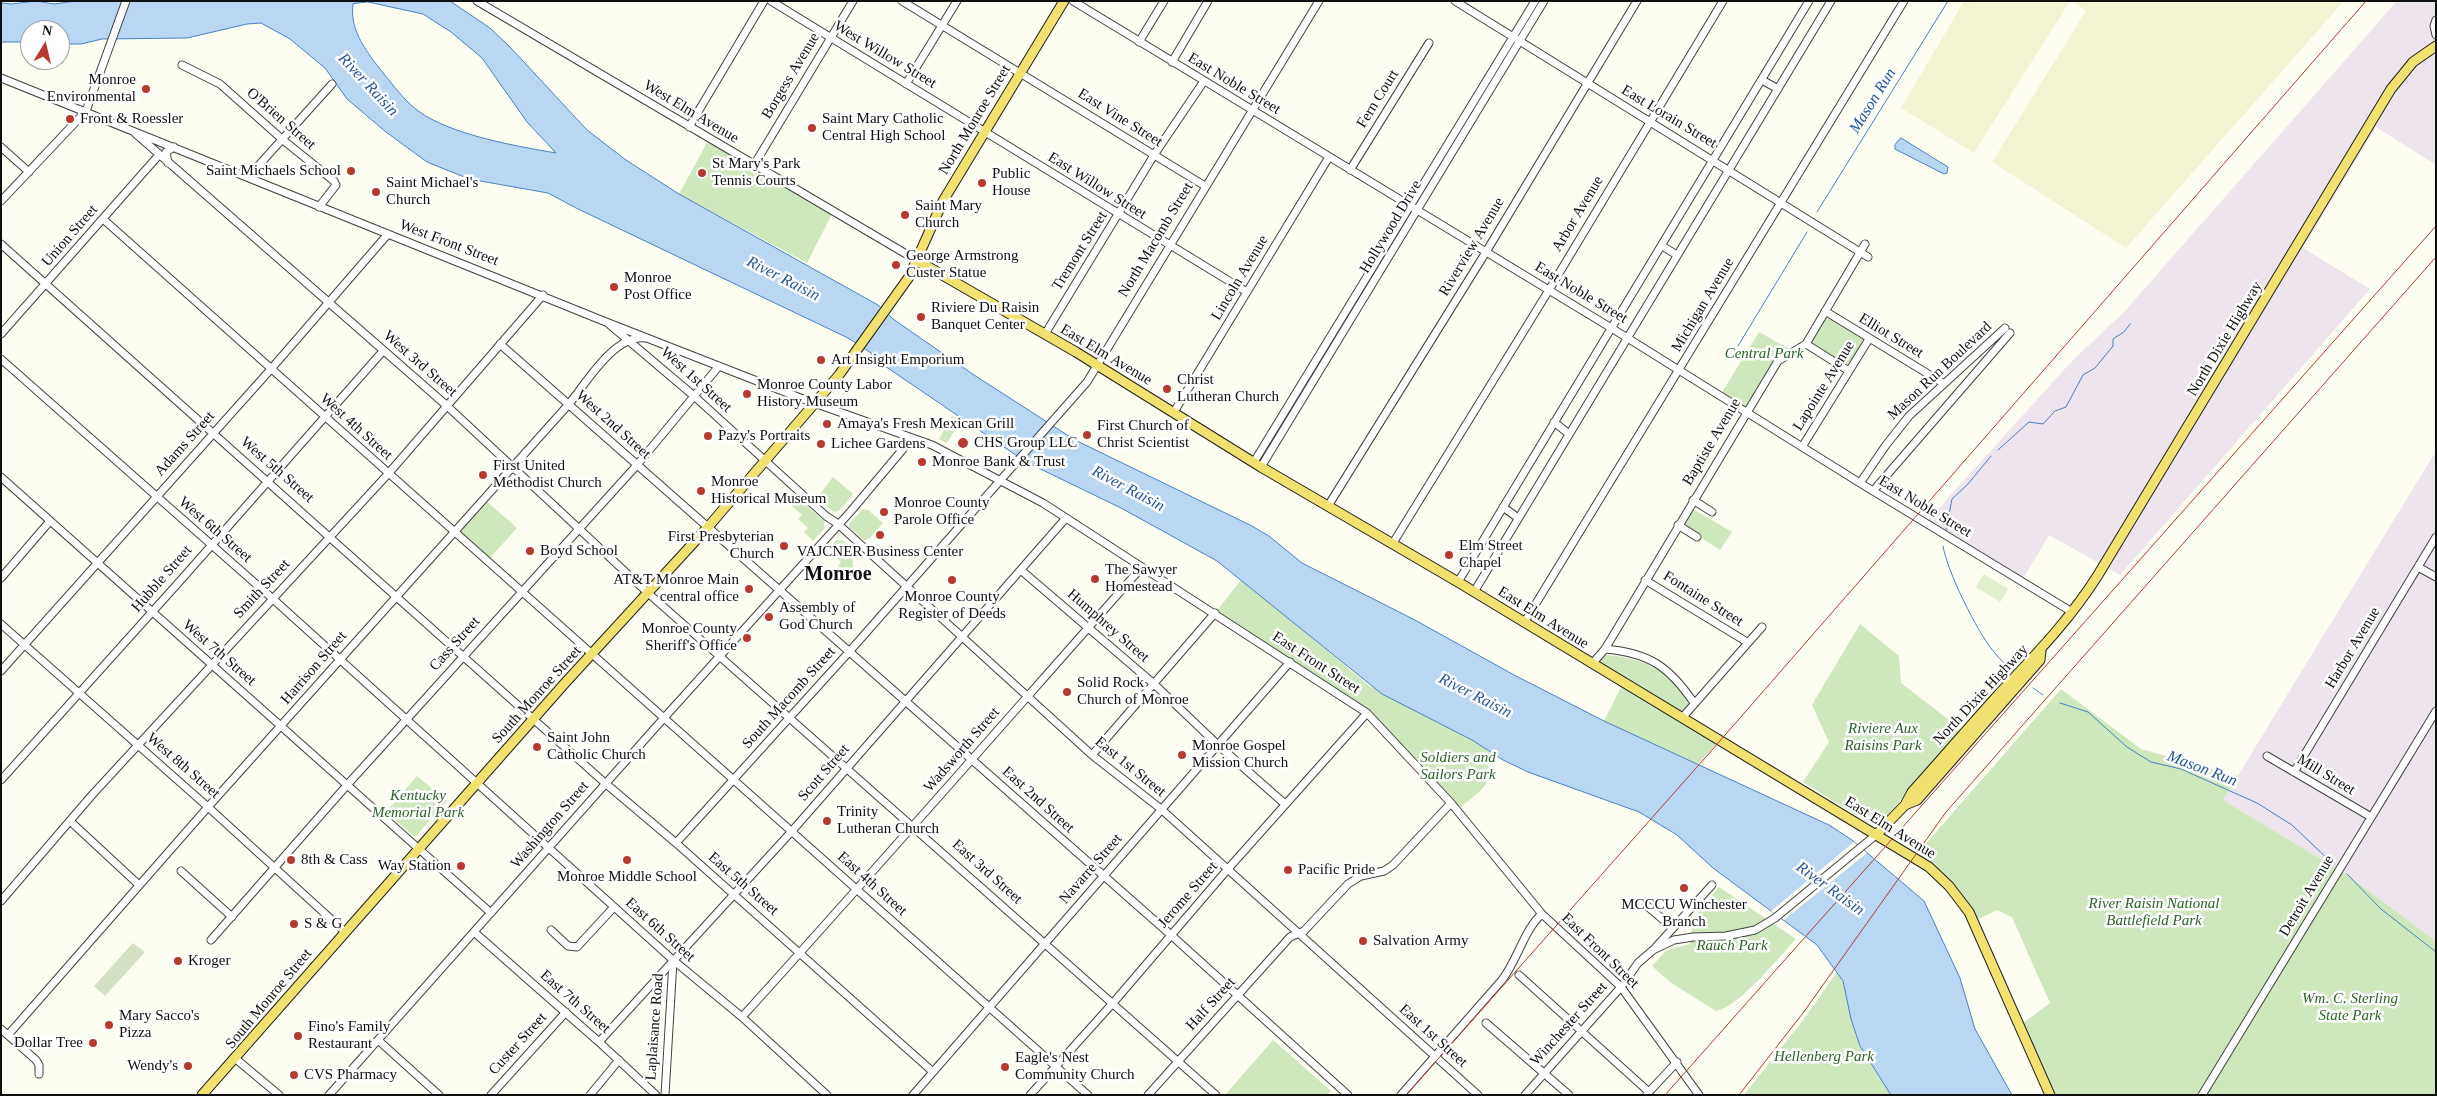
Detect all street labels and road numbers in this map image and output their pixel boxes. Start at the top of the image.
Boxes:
street label: West Willow Street [830,17,940,93]
street label: Borgess Avenue [758,30,824,122]
street label: East Noble Street [1184,49,1284,119]
street label: North Monroe Street [935,62,1015,178]
street label: Fern Court [1353,66,1403,132]
street label: West Elm Avenue [640,77,742,147]
street label: East Lorain Street [1618,81,1720,153]
street label: O'Brien Street [243,84,319,154]
street label: East Vine Street [1074,85,1166,151]
street label: East Willow Street [1044,149,1150,223]
street label: Arbor Avenue [1548,173,1608,255]
street label: Hollywood Drive [1356,177,1426,277]
street label: North Macomb Street [1115,179,1197,301]
street label: Riverview Avenue [1436,194,1508,300]
street label: Union Street [38,201,102,271]
street label: Tremont Street [1049,208,1111,294]
street label: West Front Street [397,216,501,270]
street label: Lincoln Avenue [1208,232,1272,324]
street label: Michigan Avenue [1668,255,1738,355]
street label: East Noble Street [1531,258,1631,328]
street label: North Dixie Highway [2184,278,2266,400]
street label: Elliot Street [1855,310,1927,362]
street label: Mason Run Boulevard [1884,318,1996,424]
street label: East Elm Avenue [1057,321,1155,389]
street label: West 3rd Street [379,327,461,401]
street label: Lapointe Avenue [1789,338,1859,434]
street label: West 1st Street [657,343,735,417]
street label: West 2nd Street [572,387,654,463]
street label: West 4th Street [316,390,396,464]
street label: Baptiste Avenue [1679,395,1745,489]
street label: Adams Street [151,408,219,480]
street label: West 5th Street [237,433,317,507]
street label: East Noble Street [1875,472,1975,542]
street label: West 6th Street [175,493,255,567]
street label: Hubble Street [128,542,196,616]
street label: Smith Street [230,556,294,622]
street label: Fontaine Street [1660,567,1746,631]
street label: East Elm Avenue [1494,583,1592,653]
street label: Humphrey Street [1063,585,1153,667]
street label: Harbor Avenue [2322,604,2384,692]
street label: Cass Street [426,613,484,675]
street label: West 7th Street [179,616,259,690]
street label: Harrison Street [277,628,351,708]
street label: East Front Street [1269,628,1363,698]
street label: North Dixie Highway [1930,641,2032,749]
street label: South Monroe Street [488,643,586,747]
street label: South Macomb Street [739,643,839,753]
street label: Wadsworth Street [920,704,1004,796]
street label: West 8th Street [143,729,223,803]
street label: East 1st Street [1091,733,1169,801]
street label: Scott Street [794,741,854,805]
street label: Mill Street [2294,751,2358,799]
street label: East 2nd Street [998,763,1078,837]
street label: Washington Street [507,778,593,872]
street label: East Elm Avenue [1841,793,1939,863]
street label: Navarre Street [1056,830,1126,908]
street label: East 3rd Street [948,836,1026,908]
street label: East 4th Street [833,848,911,920]
street label: East 5th Street [704,849,782,919]
street label: Detroit Avenue [2276,852,2338,940]
street label: Jerome Street [1154,858,1222,932]
street label: East 6th Street [621,894,699,966]
street label: East Front Street [1557,910,1643,992]
street label: South Monroe Street [222,945,316,1053]
street label: East 7th Street [536,967,614,1037]
street label: Laplaisance Road [642,973,668,1081]
street label: Half Street [1182,974,1240,1034]
street label: Winchester Street [1527,978,1611,1070]
street label: East 1st Street [1395,1001,1471,1071]
street label: Custer Street [485,1009,551,1079]

